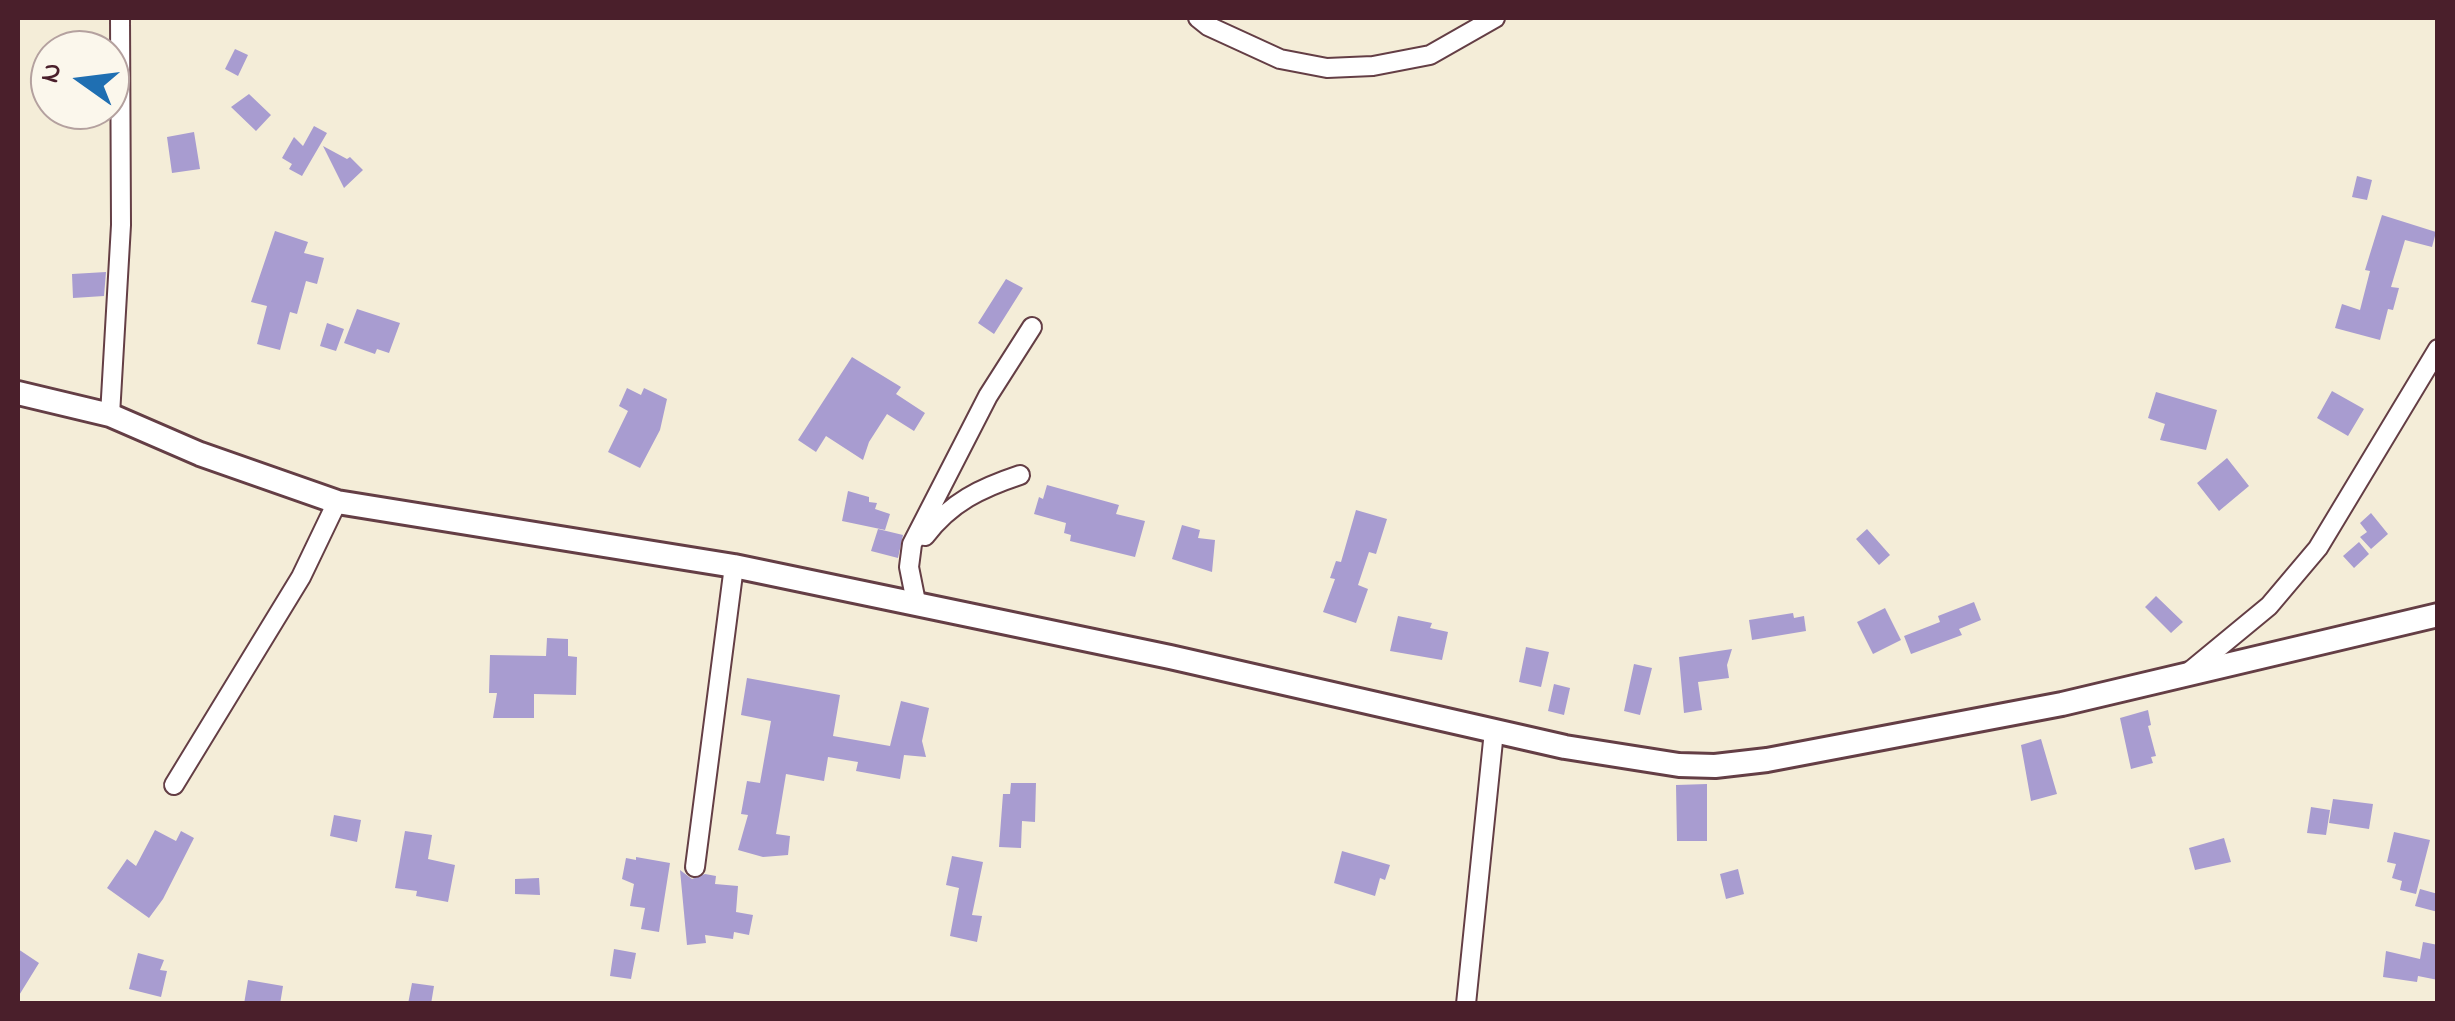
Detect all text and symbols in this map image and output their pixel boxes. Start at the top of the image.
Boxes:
north arrow [30,30,130,130]
text: N [30,59,75,87]

